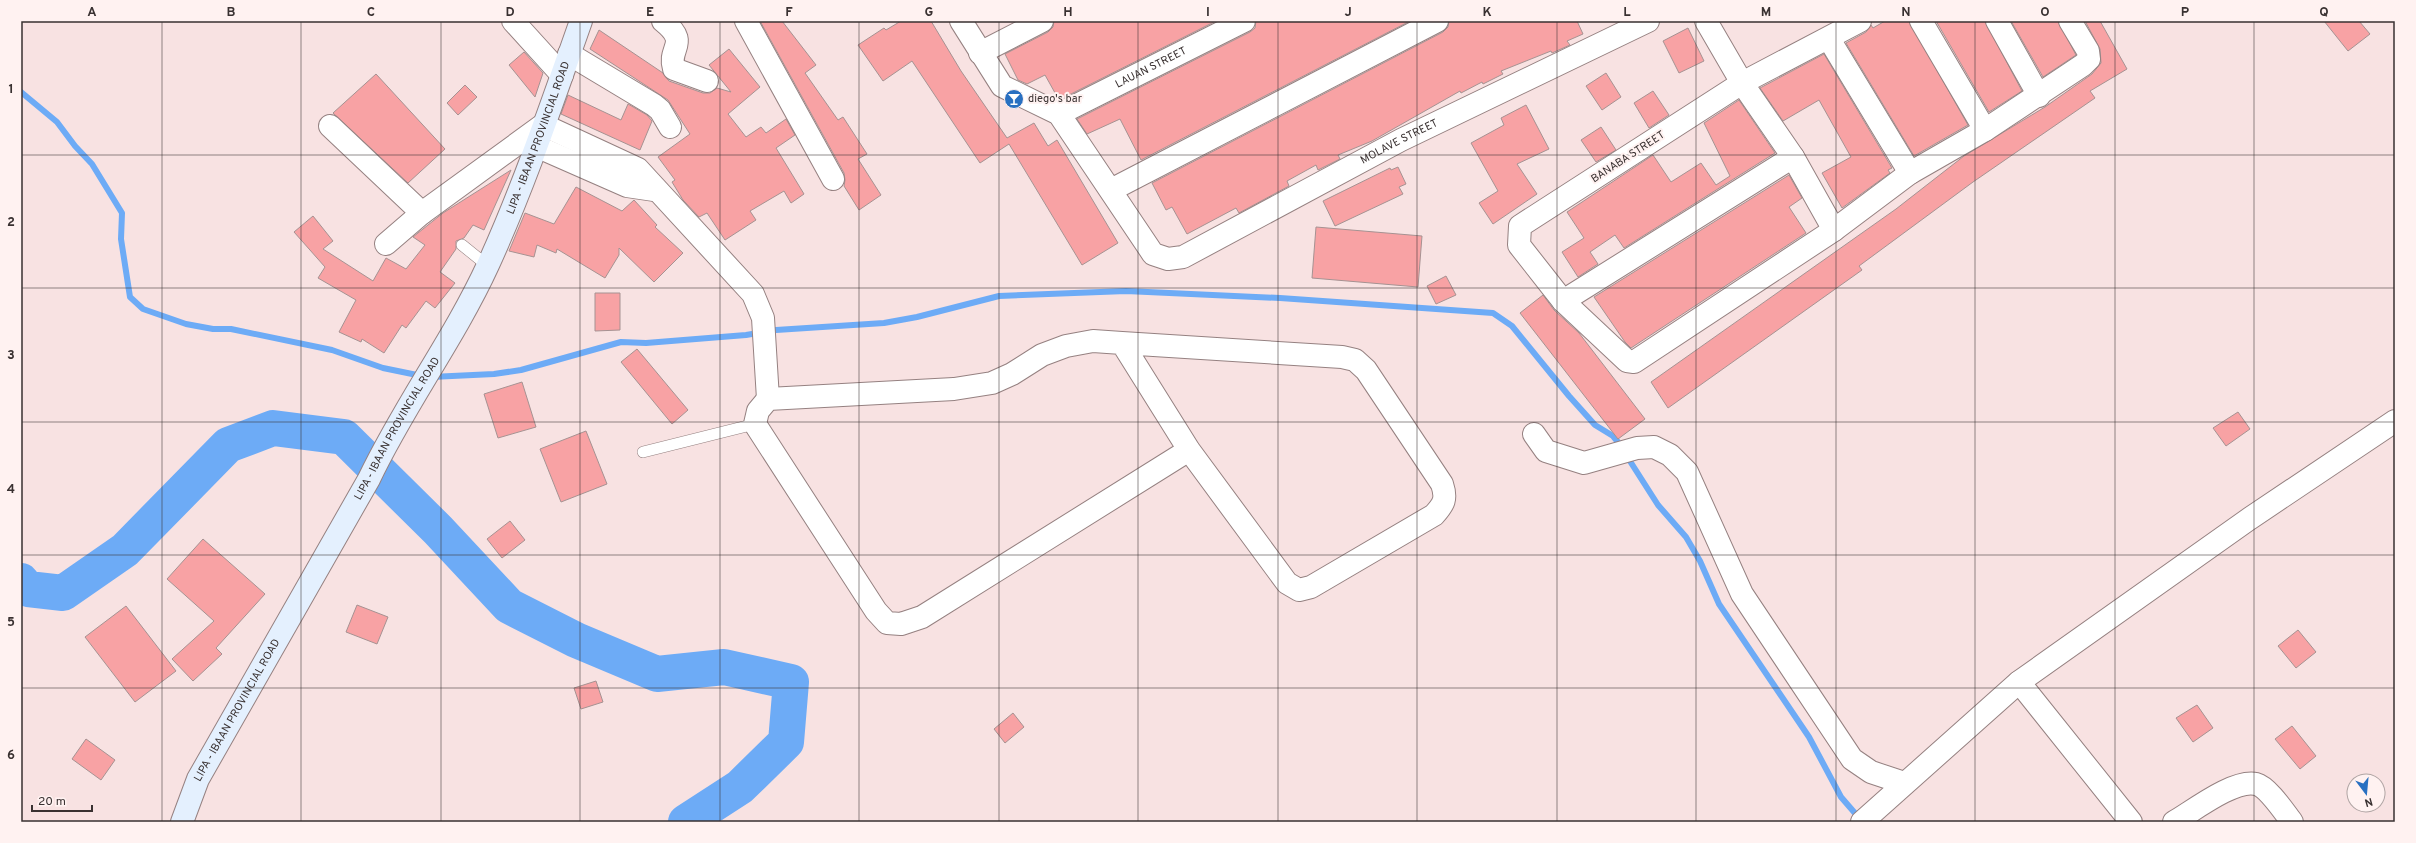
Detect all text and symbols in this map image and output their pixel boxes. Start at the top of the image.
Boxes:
text: A [87,5,97,21]
text: B [227,5,236,21]
text: C [367,5,375,21]
text: D [505,5,515,21]
text: E [646,5,654,21]
text: F [785,5,793,21]
text: G [925,5,934,21]
text: H [1063,5,1073,21]
text: I [1206,5,1210,21]
text: J [1344,5,1352,21]
text: K [1482,5,1492,21]
text: L [1623,5,1631,21]
text: M [1761,5,1771,21]
text: N [1901,5,1911,21]
text: O [2040,5,2050,21]
text: P [2181,5,2190,21]
text: Q [2319,5,2329,21]
street label: LAUAN STREET [1113,44,1189,91]
street label: LIPA - IBAAN PROVINCIAL ROAD [504,60,573,216]
text: 1 [8,82,14,98]
bar icon: diego's bar [1003,88,1025,110]
place label: diego's bar [1028,92,1083,106]
street label: MOLAVE STREET [1358,116,1440,167]
street label: BANABA STREET [1589,128,1667,186]
text: 2 [7,215,15,231]
text: 3 [7,348,15,364]
street label: LIPA - IBAAN PROVINCIAL ROAD [351,355,443,503]
text: 4 [7,482,15,498]
text: 5 [7,615,15,631]
street label: LIPA - IBAAN PROVINCIAL ROAD [191,636,283,784]
text: 6 [7,748,15,764]
north arrow [2346,773,2386,813]
scale bar [32,787,92,813]
text: 20 m [38,794,66,810]
text: N [2363,794,2374,809]

